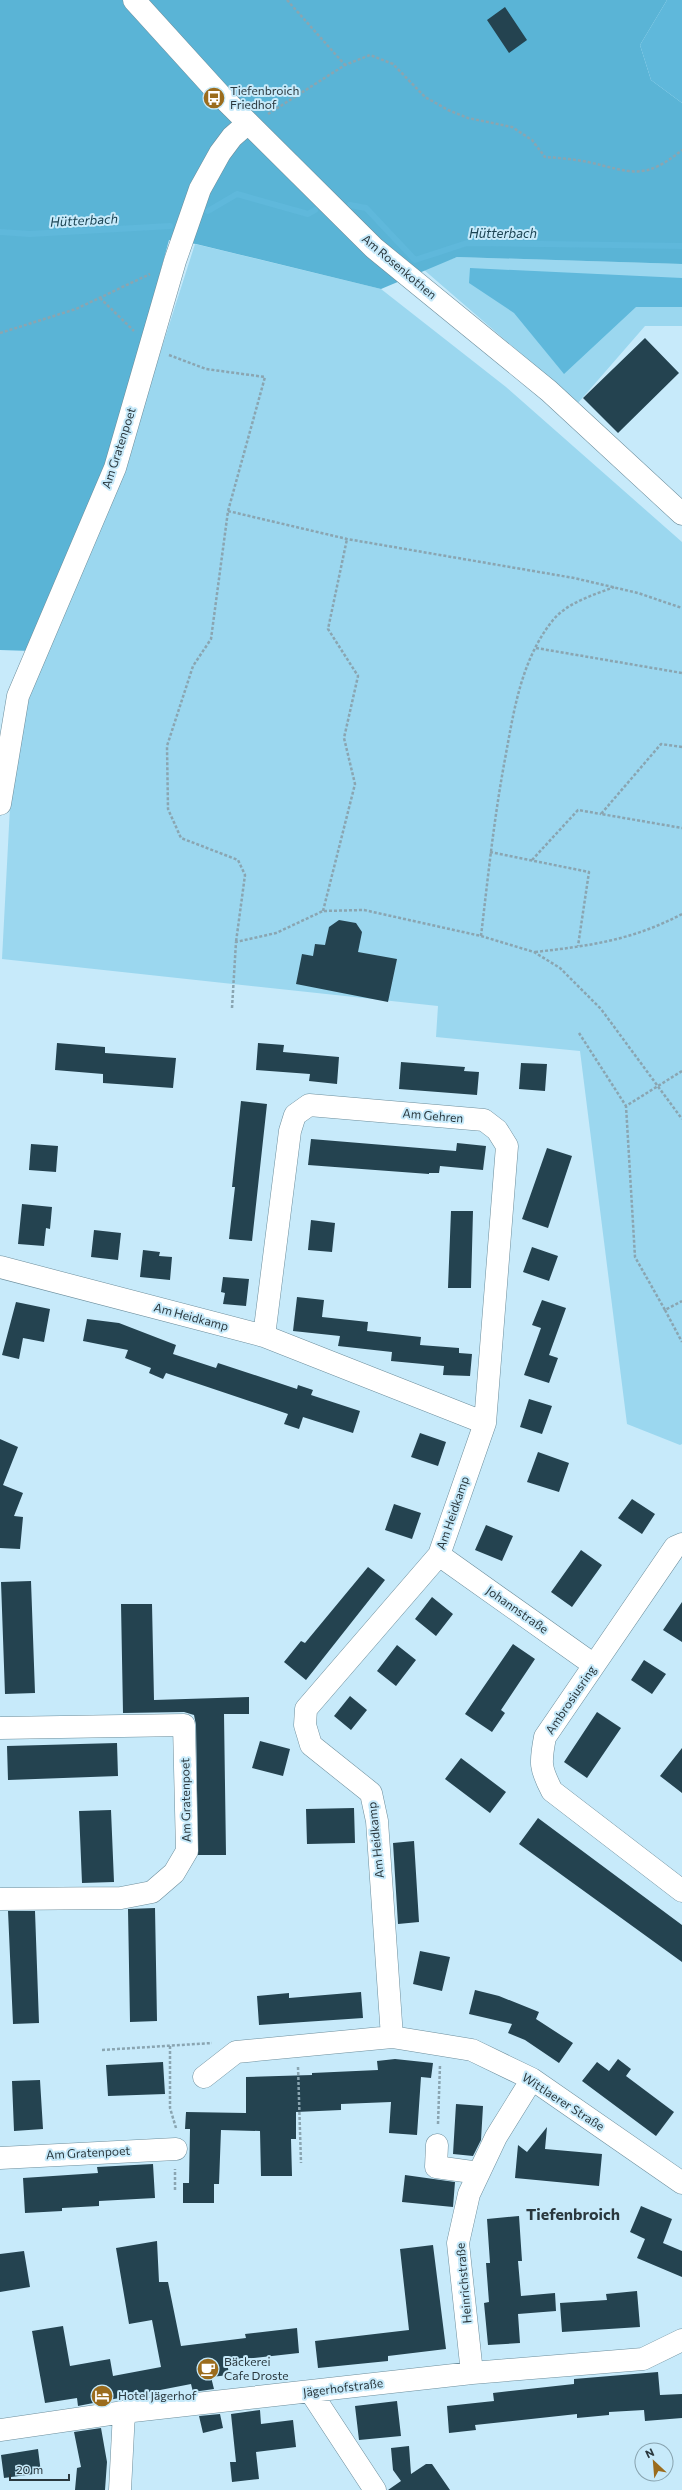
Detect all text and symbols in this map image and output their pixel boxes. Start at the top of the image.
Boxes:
place label: Tiefenbroich Friedhof [230,83,299,111]
bus stop icon: Tiefenbroich Friedhof [201,85,227,111]
water label: Hütterbach [50,210,118,230]
water label: Hütterbach [469,225,537,241]
street label: Am Rosenkothen [360,231,440,301]
street label: Am Gratenpoet [98,405,138,490]
street label: Am Gehren [402,1105,464,1125]
street label: Am Heidkamp [152,1299,230,1333]
street label: Am Heidkamp [433,1474,471,1551]
street label: Johannstraße [483,1583,551,1637]
street label: Ambrosiusring [542,1662,598,1736]
street label: Am Gratenpoet [177,1758,193,1842]
street label: Am Heidkamp [364,1801,386,1879]
street label: Wittlaerer Straße [520,2069,607,2133]
street label: Am Gratenpoet [46,2143,130,2161]
district label: Tiefenbroich [526,2204,620,2223]
street label: Heinrichstraße [453,2242,474,2324]
place label: Bäckerei Cafe Droste [224,2354,289,2382]
cafe icon: Bäckerei Cafe Droste [195,2356,221,2382]
street label: Jägerhofstraße [302,2375,384,2400]
hotel icon: Hotel Jägerhof [89,2383,115,2409]
place label: Hotel Jägerhof [118,2388,197,2403]
north arrow [634,2442,674,2482]
text: N [643,2445,656,2460]
scale bar [10,2456,69,2482]
text: 20 m [16,2462,43,2476]

